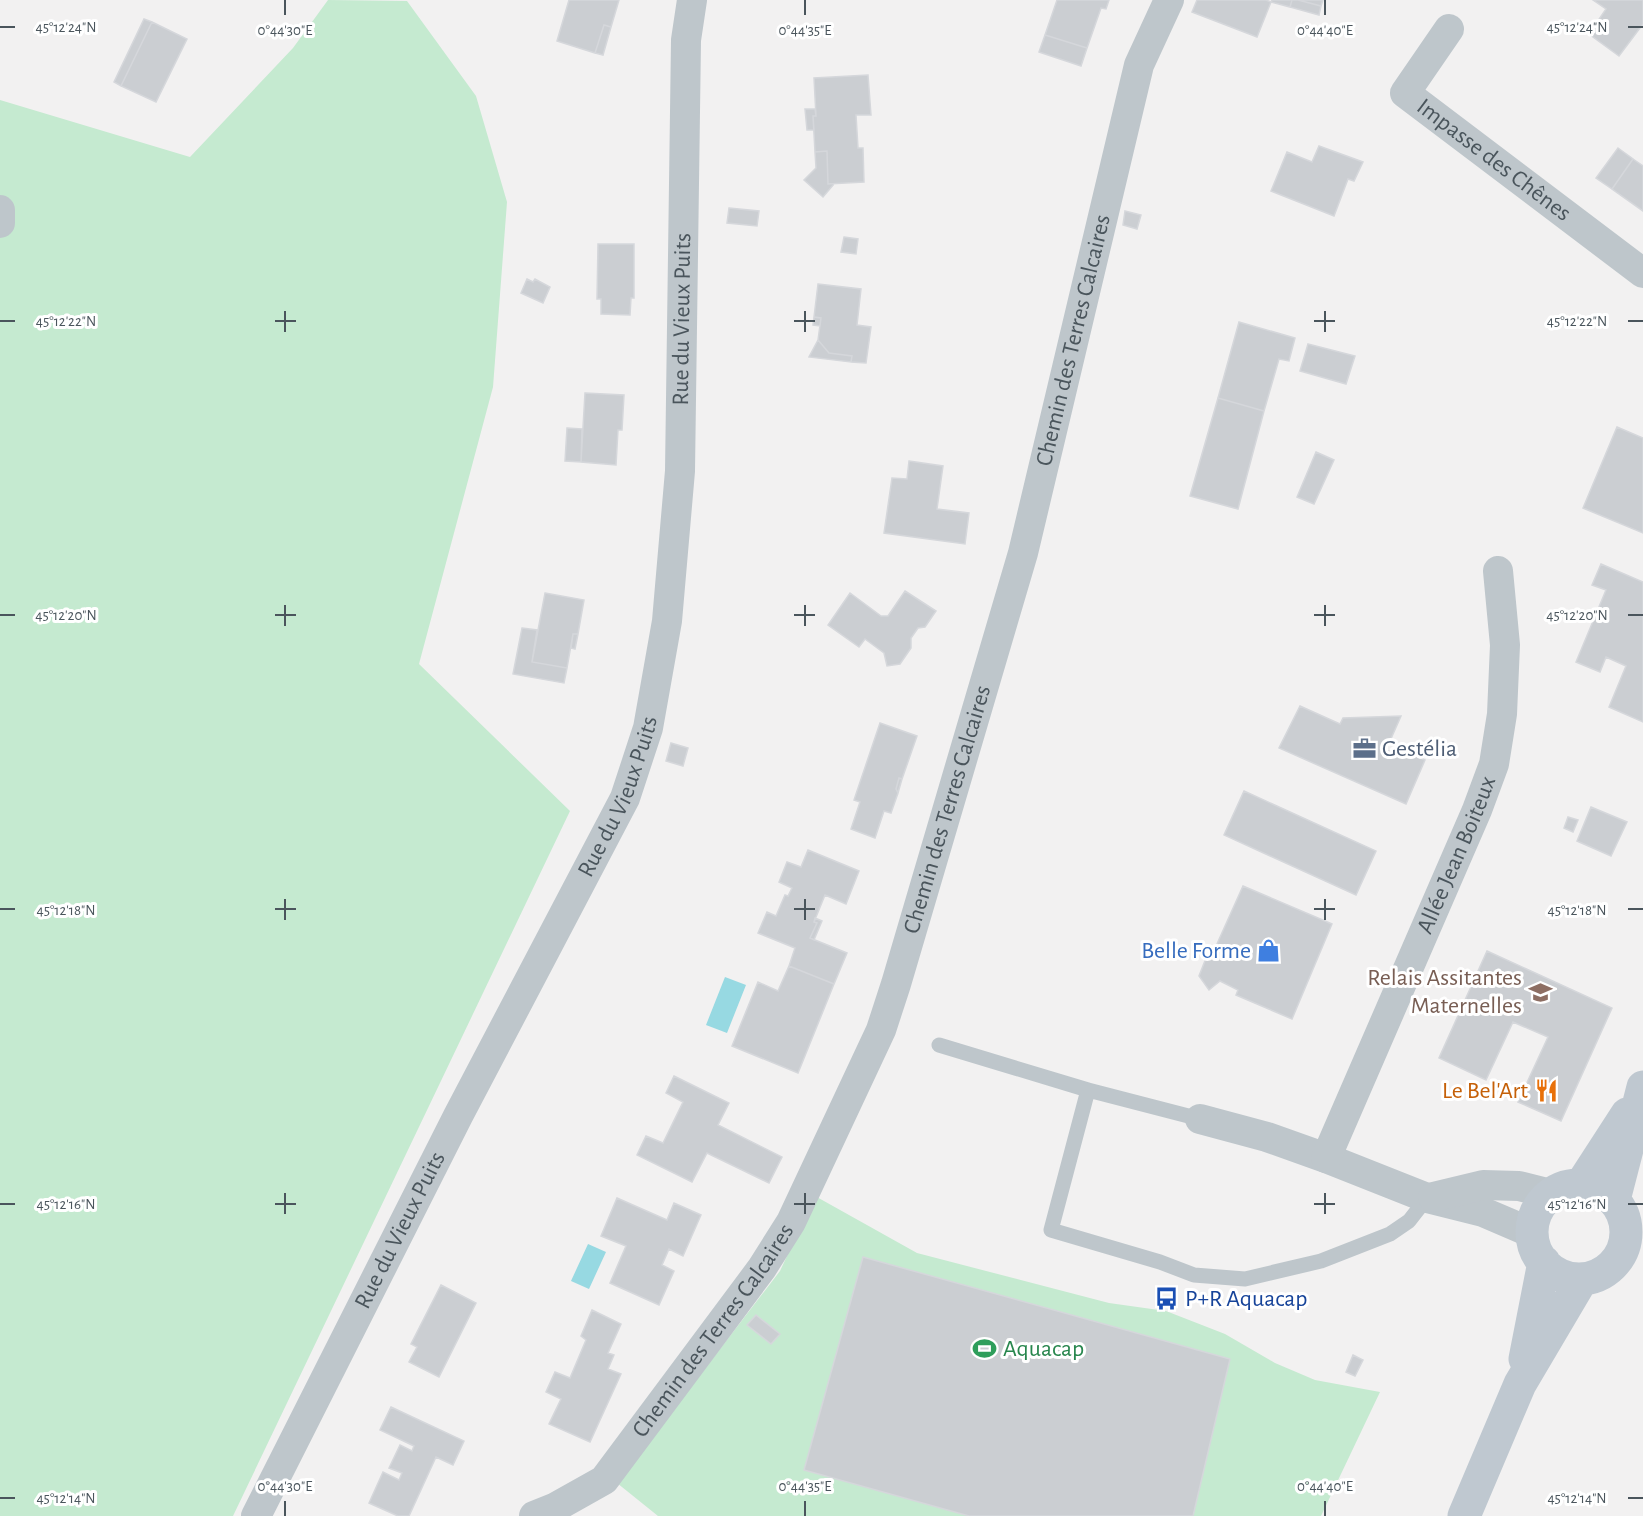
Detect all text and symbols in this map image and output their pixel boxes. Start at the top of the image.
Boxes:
text: 45°12'24"N [36,20,96,35]
text: 45°12'24"N [1547,20,1607,35]
text: 0°44'30"E [258,23,312,38]
text: 0°44'35"E [778,23,832,38]
text: 0°44'40"E [1297,23,1353,38]
street label: Impasse des Chênes [1412,94,1575,226]
street label: Chemin des Terres Calcaires [1032,212,1115,468]
street label: Rue du Vieux Puits [669,233,695,406]
text: 45°12'22"N [36,314,96,329]
text: 45°12'22"N [1547,314,1607,329]
text: 45°12'20"N [35,608,97,623]
text: 45°12'20"N [1546,608,1608,623]
street label: Chemin des Terres Calcaires [900,683,995,936]
street label: Rue du Vieux Puits [574,715,662,881]
office icon: Gestélia [1351,736,1377,762]
place label: Gestélia [1382,737,1457,761]
street label: Allée Jean Boiteux [1413,773,1501,937]
text: 45°12'18"N [36,903,96,918]
text: 45°12'18"N [1547,903,1607,918]
shop icon: Belle Forme [1256,938,1282,964]
place label: Belle Forme [1141,939,1251,963]
place label: Relais Assitantes Maternelles [1367,966,1522,1018]
school or university icon: Relais Assitantes Maternelles [1527,979,1553,1005]
restaurant icon: Le Bel'Art [1533,1078,1559,1104]
place label: Le Bel'Art [1442,1079,1528,1103]
street label: Rue du Vieux Puits [351,1148,450,1313]
text: 45°12'16"N [36,1197,96,1212]
text: 45°12'16"N [1547,1197,1607,1212]
street label: Chemin des Terres Calcaires [628,1220,799,1442]
bus stop icon: P+R Aquacap [1154,1286,1180,1312]
place label: P+R Aquacap [1185,1287,1308,1311]
sports icon: Aquacap [972,1336,998,1362]
place label: Aquacap [1003,1337,1084,1361]
text: 0°44'30"E [258,1479,312,1494]
text: 0°44'35"E [778,1479,832,1494]
text: 0°44'40"E [1297,1479,1353,1494]
text: 45°12'14"N [36,1491,96,1506]
text: 45°12'14"N [1547,1491,1607,1506]

